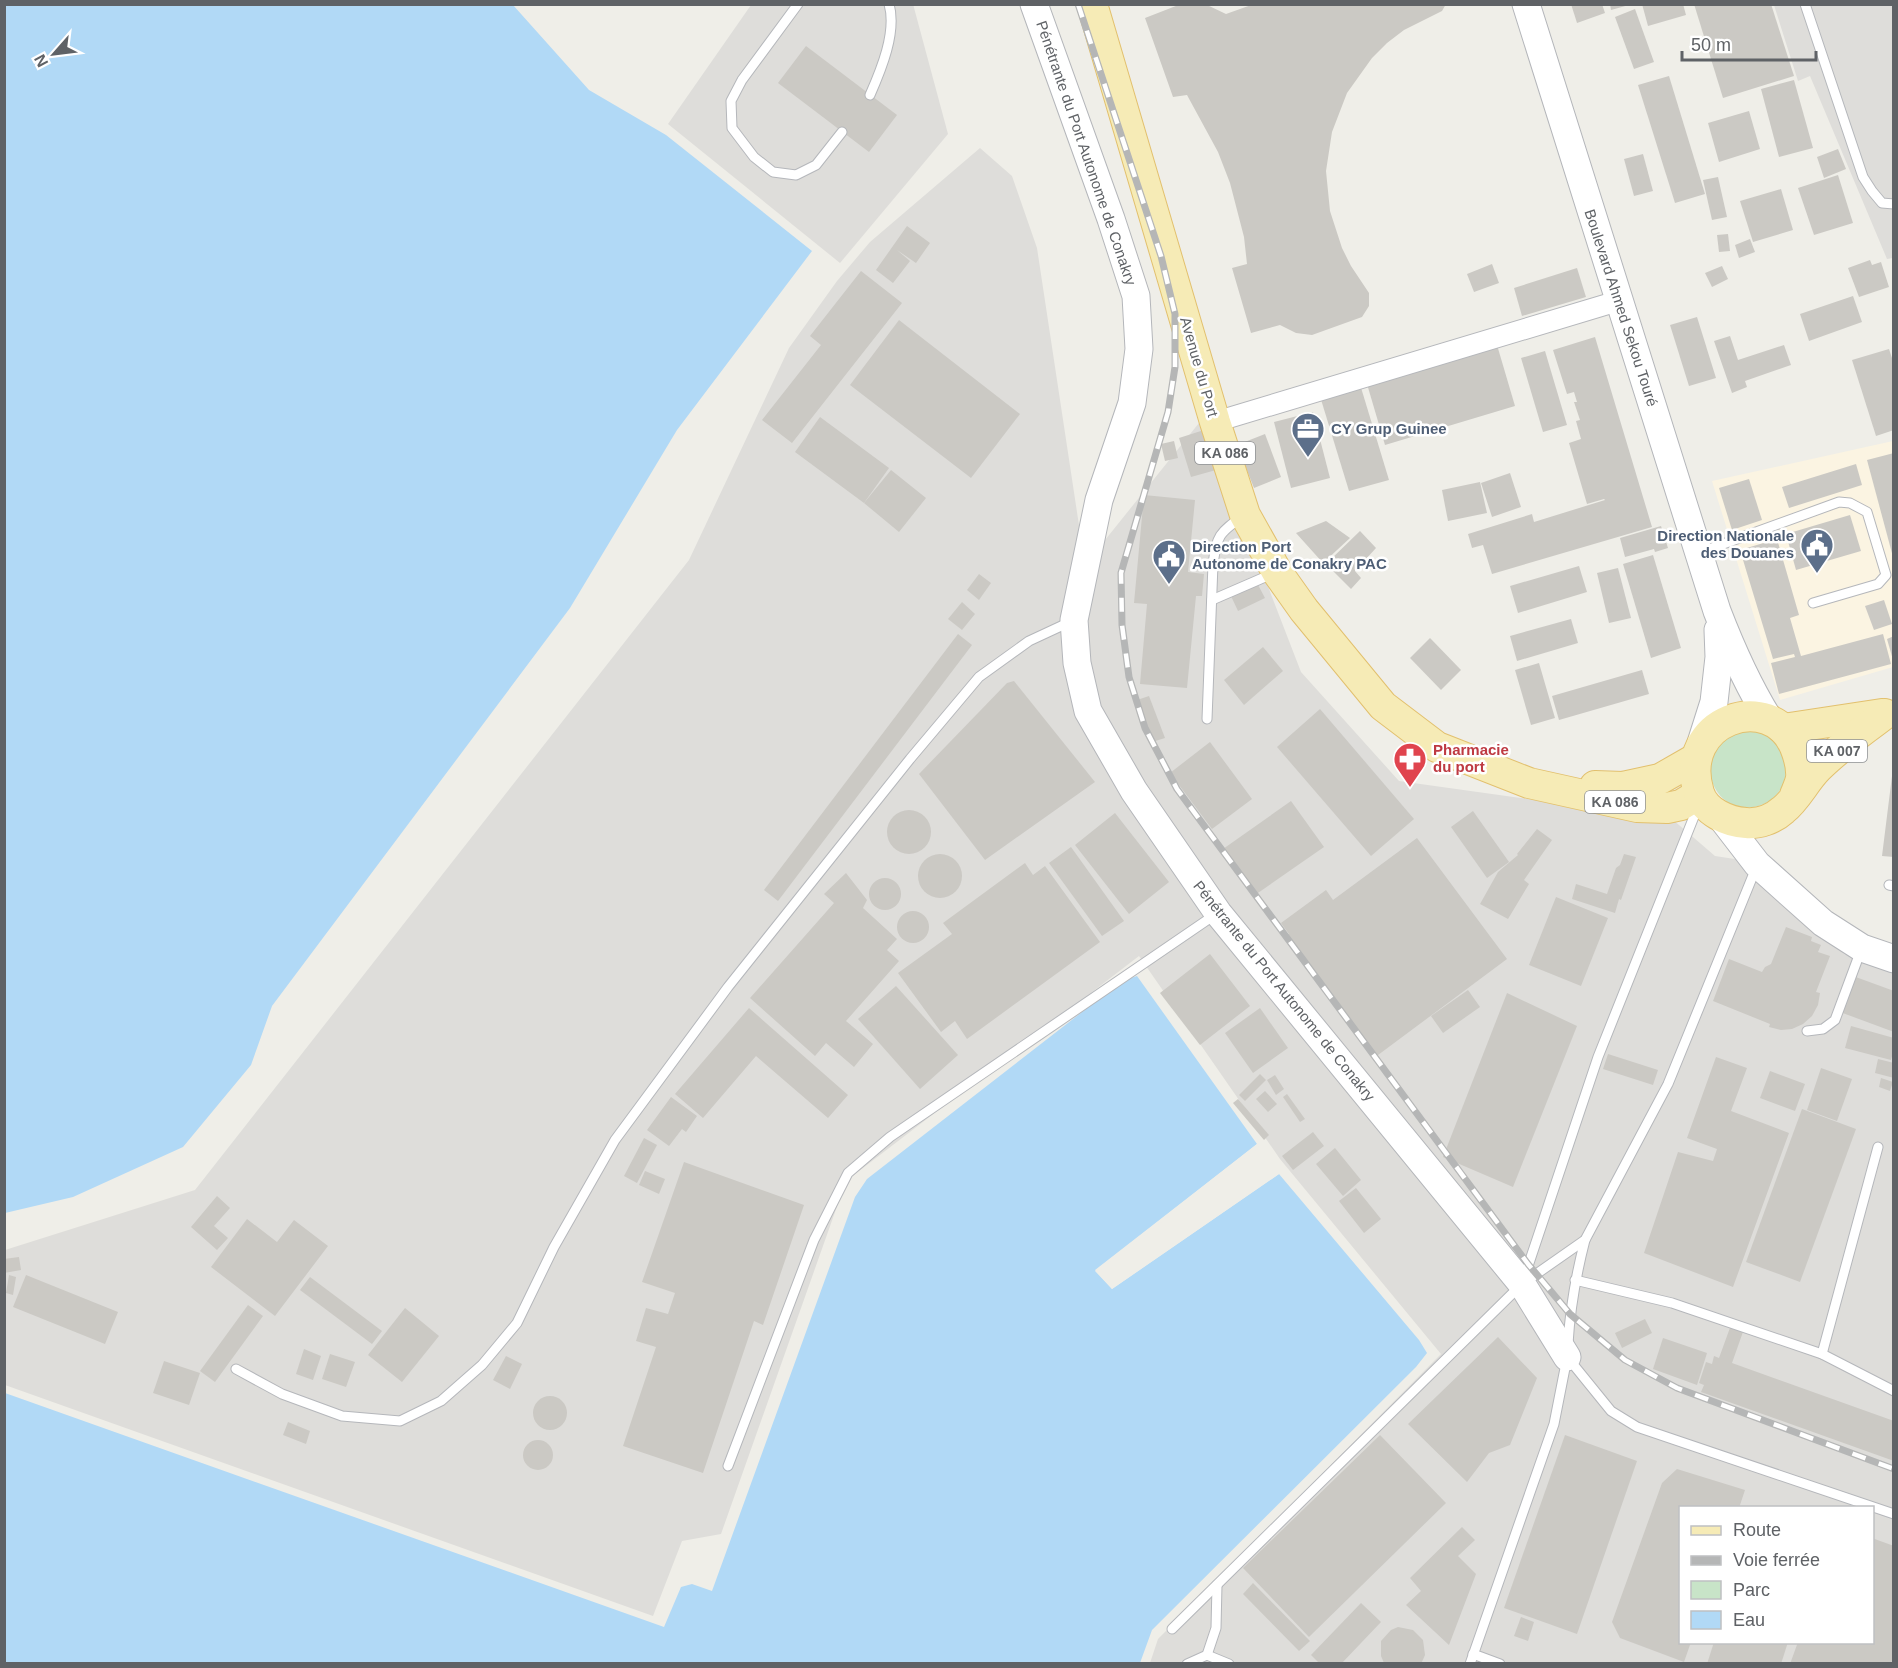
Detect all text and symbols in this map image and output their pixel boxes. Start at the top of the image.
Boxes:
street label: Pénétrante du Port Autonome de Conakry [1033,18,1140,288]
north arrow [24,24,84,84]
scale bar [1682,24,1816,62]
text: 50 m [1691,35,1731,55]
text: N [31,52,51,70]
street label: Boulevard Ahmed Sekou Touré [1581,207,1661,409]
street label: Avenue du Port [1177,315,1222,420]
office icon: CY Grup Guinee [1290,411,1326,458]
place label: CY Grup Guinee [1331,420,1447,437]
road number: KA 086 [1195,442,1255,464]
place label: Direction Nationale des Douanes [1657,527,1794,561]
public building icon: Direction Nationale des Douanes [1799,527,1835,574]
public building icon: Direction Port Autonome de Conakry PAC [1151,538,1187,585]
place label: Direction Port Autonome de Conakry PAC [1192,538,1387,572]
road number: KA 007 [1807,740,1867,762]
pharmacy icon: Pharmacie du port [1392,741,1428,788]
place label: Pharmacie du port [1433,741,1509,775]
road number: KA 086 [1585,791,1645,813]
street label: Pénétrante du Port Autonome de Conakry [1190,877,1379,1105]
legend [1679,1506,1874,1644]
text: Route [1733,1520,1781,1540]
text: Voie ferrée [1733,1550,1820,1570]
text: Parc [1733,1580,1770,1600]
text: Eau [1733,1610,1765,1630]

